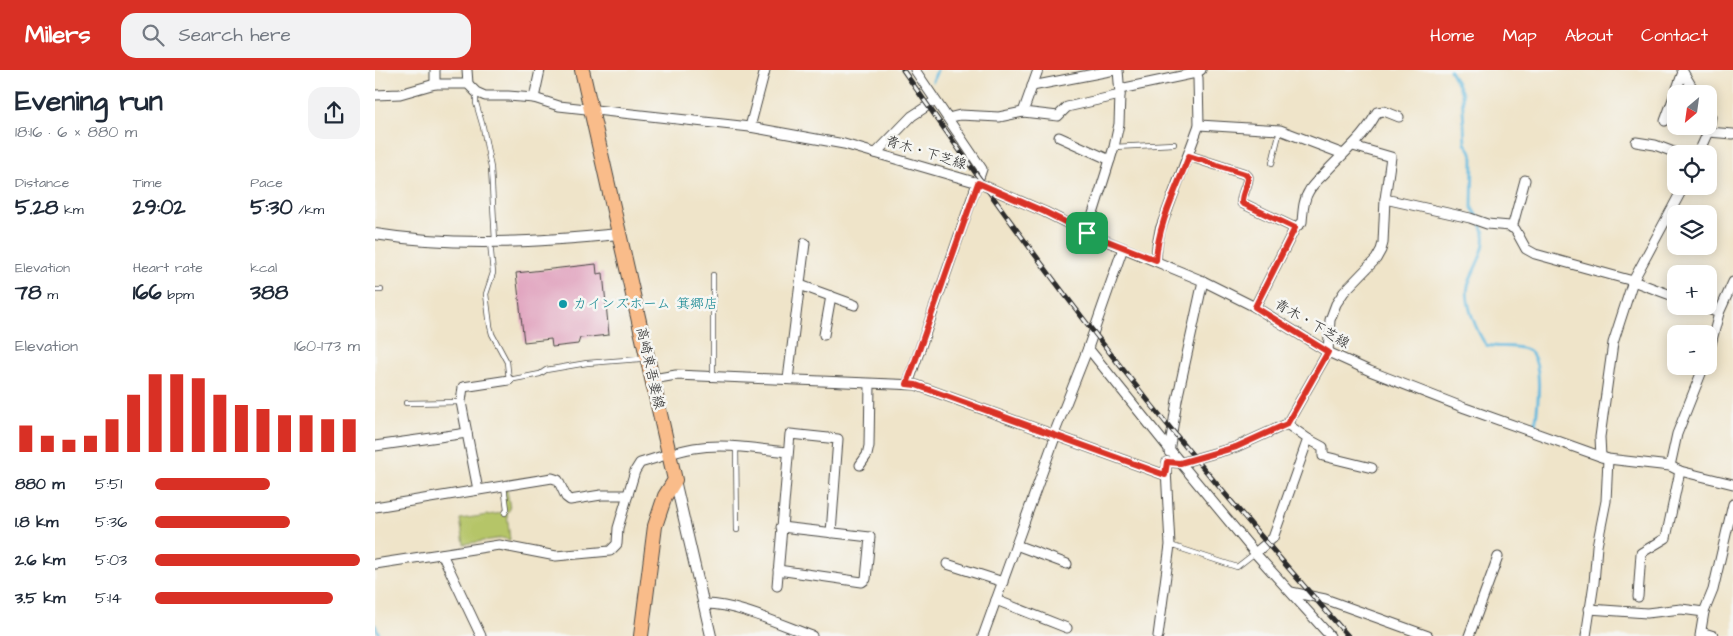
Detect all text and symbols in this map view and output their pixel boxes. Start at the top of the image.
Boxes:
search box [121,13,471,58]
text: Milers [25,18,91,52]
icon: search [139,21,167,49]
text: Search here [179,22,291,49]
text: Home [1430,23,1475,48]
text: Map [1503,23,1537,48]
text: About [1565,23,1613,48]
text: Contact [1641,23,1708,48]
text: Evening run [15,82,163,121]
north arrow [1667,85,1717,135]
map controls [1667,85,1717,375]
button: share [308,87,360,139]
text: 18:16 · 6 × 880 m [15,121,137,143]
street label: 青木・下芝線 [883,131,969,175]
button: locate [1667,145,1717,195]
text: Distance [15,173,69,193]
text: Time [133,173,162,193]
text: Pace [250,173,283,193]
text: 5.28 [15,193,58,222]
text: 29:02 [133,193,185,222]
text: 5:30 [250,193,293,222]
text: km [58,200,84,220]
text: /km [293,200,324,220]
button: layers [1667,205,1717,255]
pin [1066,212,1108,254]
icon: arrive [1073,219,1101,247]
text: Elevation [15,258,70,278]
text: Heart rate [133,258,203,278]
text: kcal [250,258,277,278]
button: + [1667,265,1717,315]
text: 78 [15,278,42,307]
text: 166 [133,278,162,307]
text: 388 [250,278,288,307]
text: m [42,285,58,305]
text: bpm [162,285,194,305]
place label: カインズホーム 箕郷店 [573,294,718,314]
street label: 青木・下芝線 [1271,294,1353,354]
marker: カインズホーム 箕郷店 [557,298,569,310]
street label: 高崎東吾妻線 [631,325,669,411]
button: − [1667,325,1717,375]
text: Elevation [15,335,78,357]
text: 160–173 m [294,335,360,357]
text: 880 m [15,473,65,495]
text: 5:51 [95,473,122,495]
text: 1.8 km [15,511,58,533]
text: 5:36 [95,511,127,533]
text: 2.6 km [15,549,65,571]
text: 5:03 [95,549,127,571]
text: 3.5 km [15,587,65,609]
text: 5:14 [95,587,122,609]

